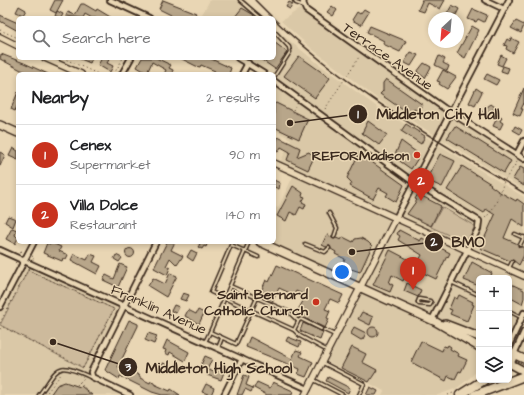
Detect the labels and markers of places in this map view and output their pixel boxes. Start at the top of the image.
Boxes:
callout: Middleton City Hall [348,101,507,128]
place label: REFORMadison [312,146,409,166]
marker: REFORMadison [412,150,422,160]
pin: 2 [408,168,434,201]
callout: BMO [424,229,493,256]
pin: 1 [400,257,426,290]
place label: Saint Bernard Catholic Church [204,285,309,321]
marker: Saint Bernard Catholic Church [311,297,321,307]
callout: Middleton High School [118,354,301,381]

